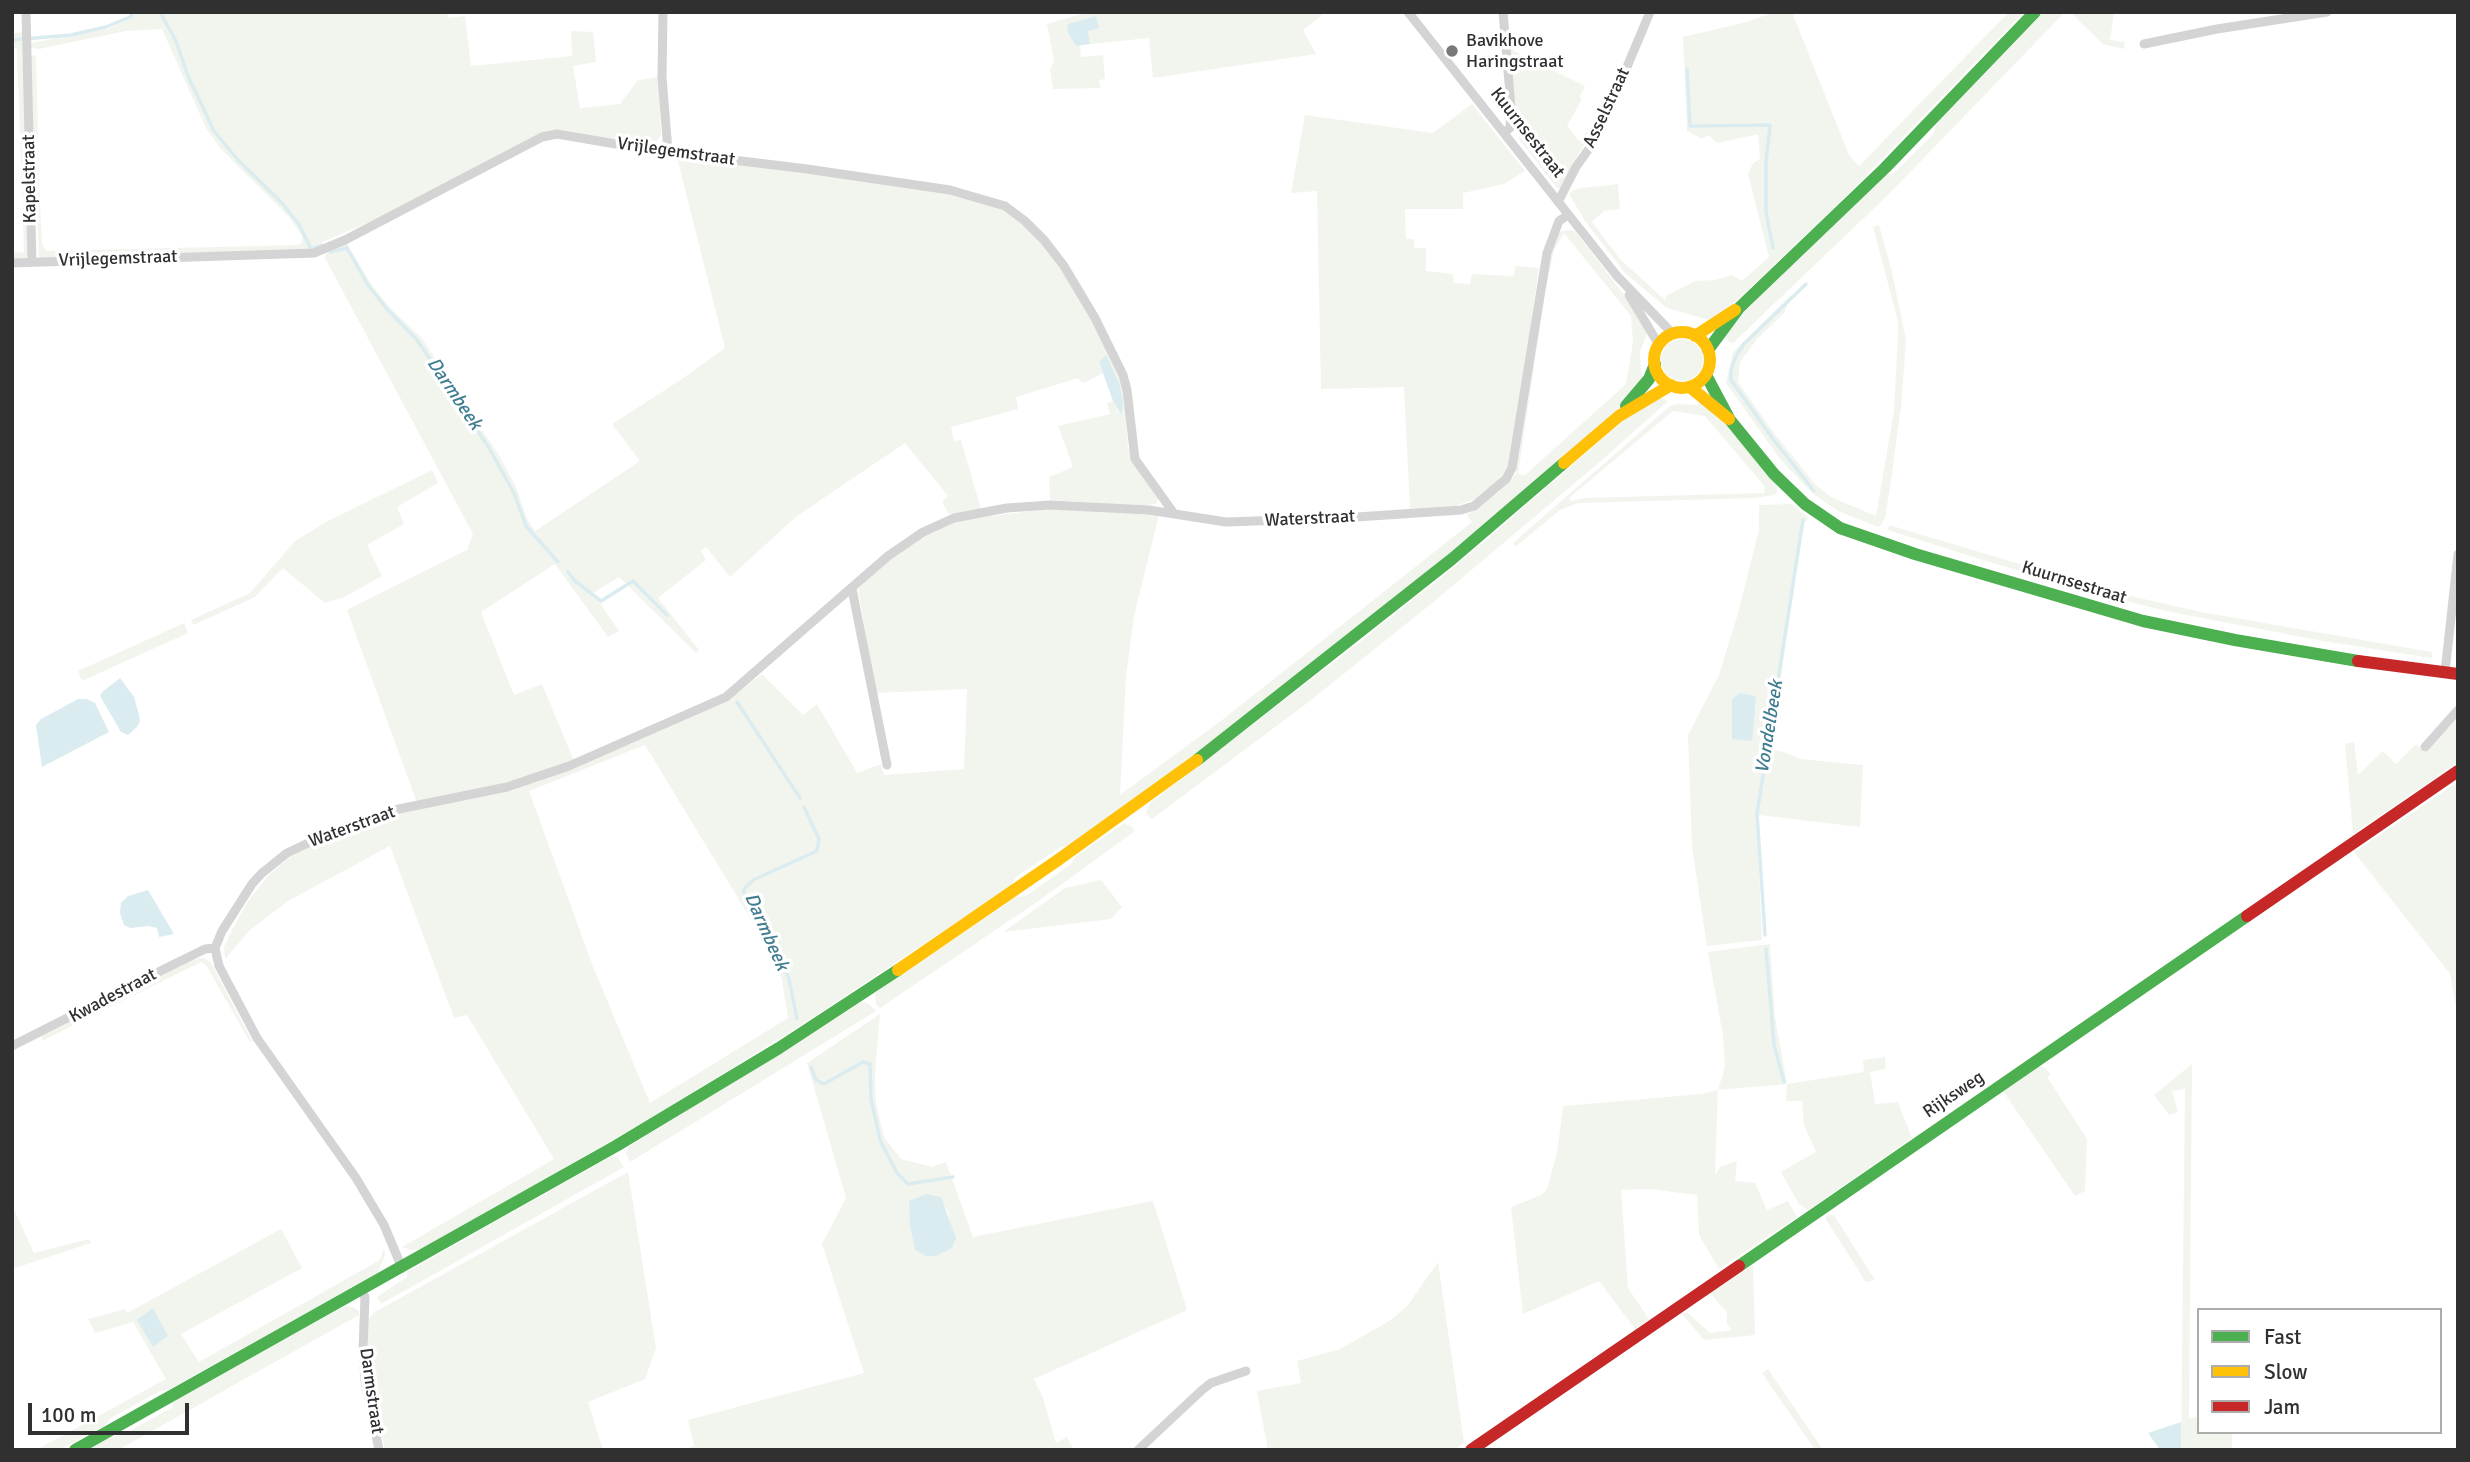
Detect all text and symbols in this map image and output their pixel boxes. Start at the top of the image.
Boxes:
place label: Bavikhove Haringstraat [1466,30,1563,72]
marker: Bavikhove Haringstraat [1444,43,1460,59]
street label: Asselstraat [1579,64,1635,152]
street label: Kuurnsestraat [1485,84,1569,182]
street label: Vrijlegemstraat [616,133,736,171]
street label: Kapelstraat [18,134,42,224]
street label: Vrijlegemstraat [58,246,178,272]
water label: Darmbeek [421,353,487,435]
street label: Waterstraat [1264,506,1356,532]
street label: Kuurnsestraat [2019,557,2129,609]
water label: Vondelbeek [1751,679,1789,775]
street label: Waterstraat [306,801,398,853]
water label: Darmbeek [739,890,793,974]
street label: Kwadestraat [66,964,160,1028]
street label: Rijksweg [1919,1067,1989,1123]
legend [2197,1308,2442,1434]
text: Fast [2264,1324,2301,1350]
street label: Darmstraat [354,1347,388,1435]
text: Slow [2264,1359,2308,1385]
scale bar [32,1388,192,1432]
text: Jam [2264,1394,2300,1420]
text: 100 m [41,1402,96,1428]

